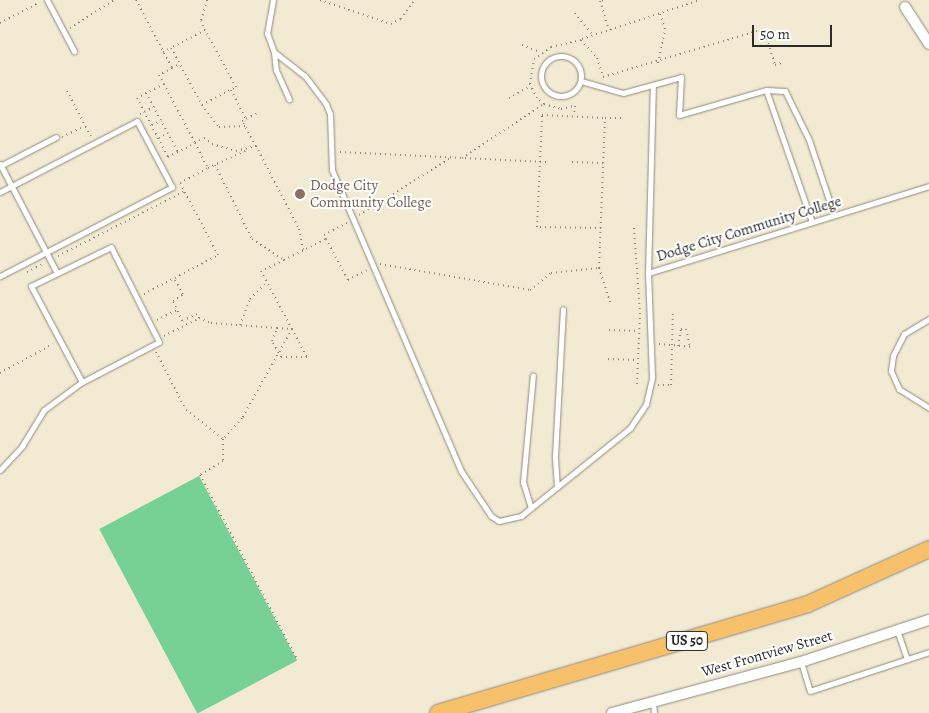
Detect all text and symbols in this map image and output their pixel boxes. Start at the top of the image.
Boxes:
scale bar [754,15,834,47]
text: 50 m [760,24,790,44]
place label: Dodge City Community College [310,176,431,211]
marker: Dodge City Community College [294,188,306,200]
street label: Dodge City Community College [654,192,844,266]
street label: West Frontview Street [700,627,834,681]
road number: US 50 [666,630,708,652]

